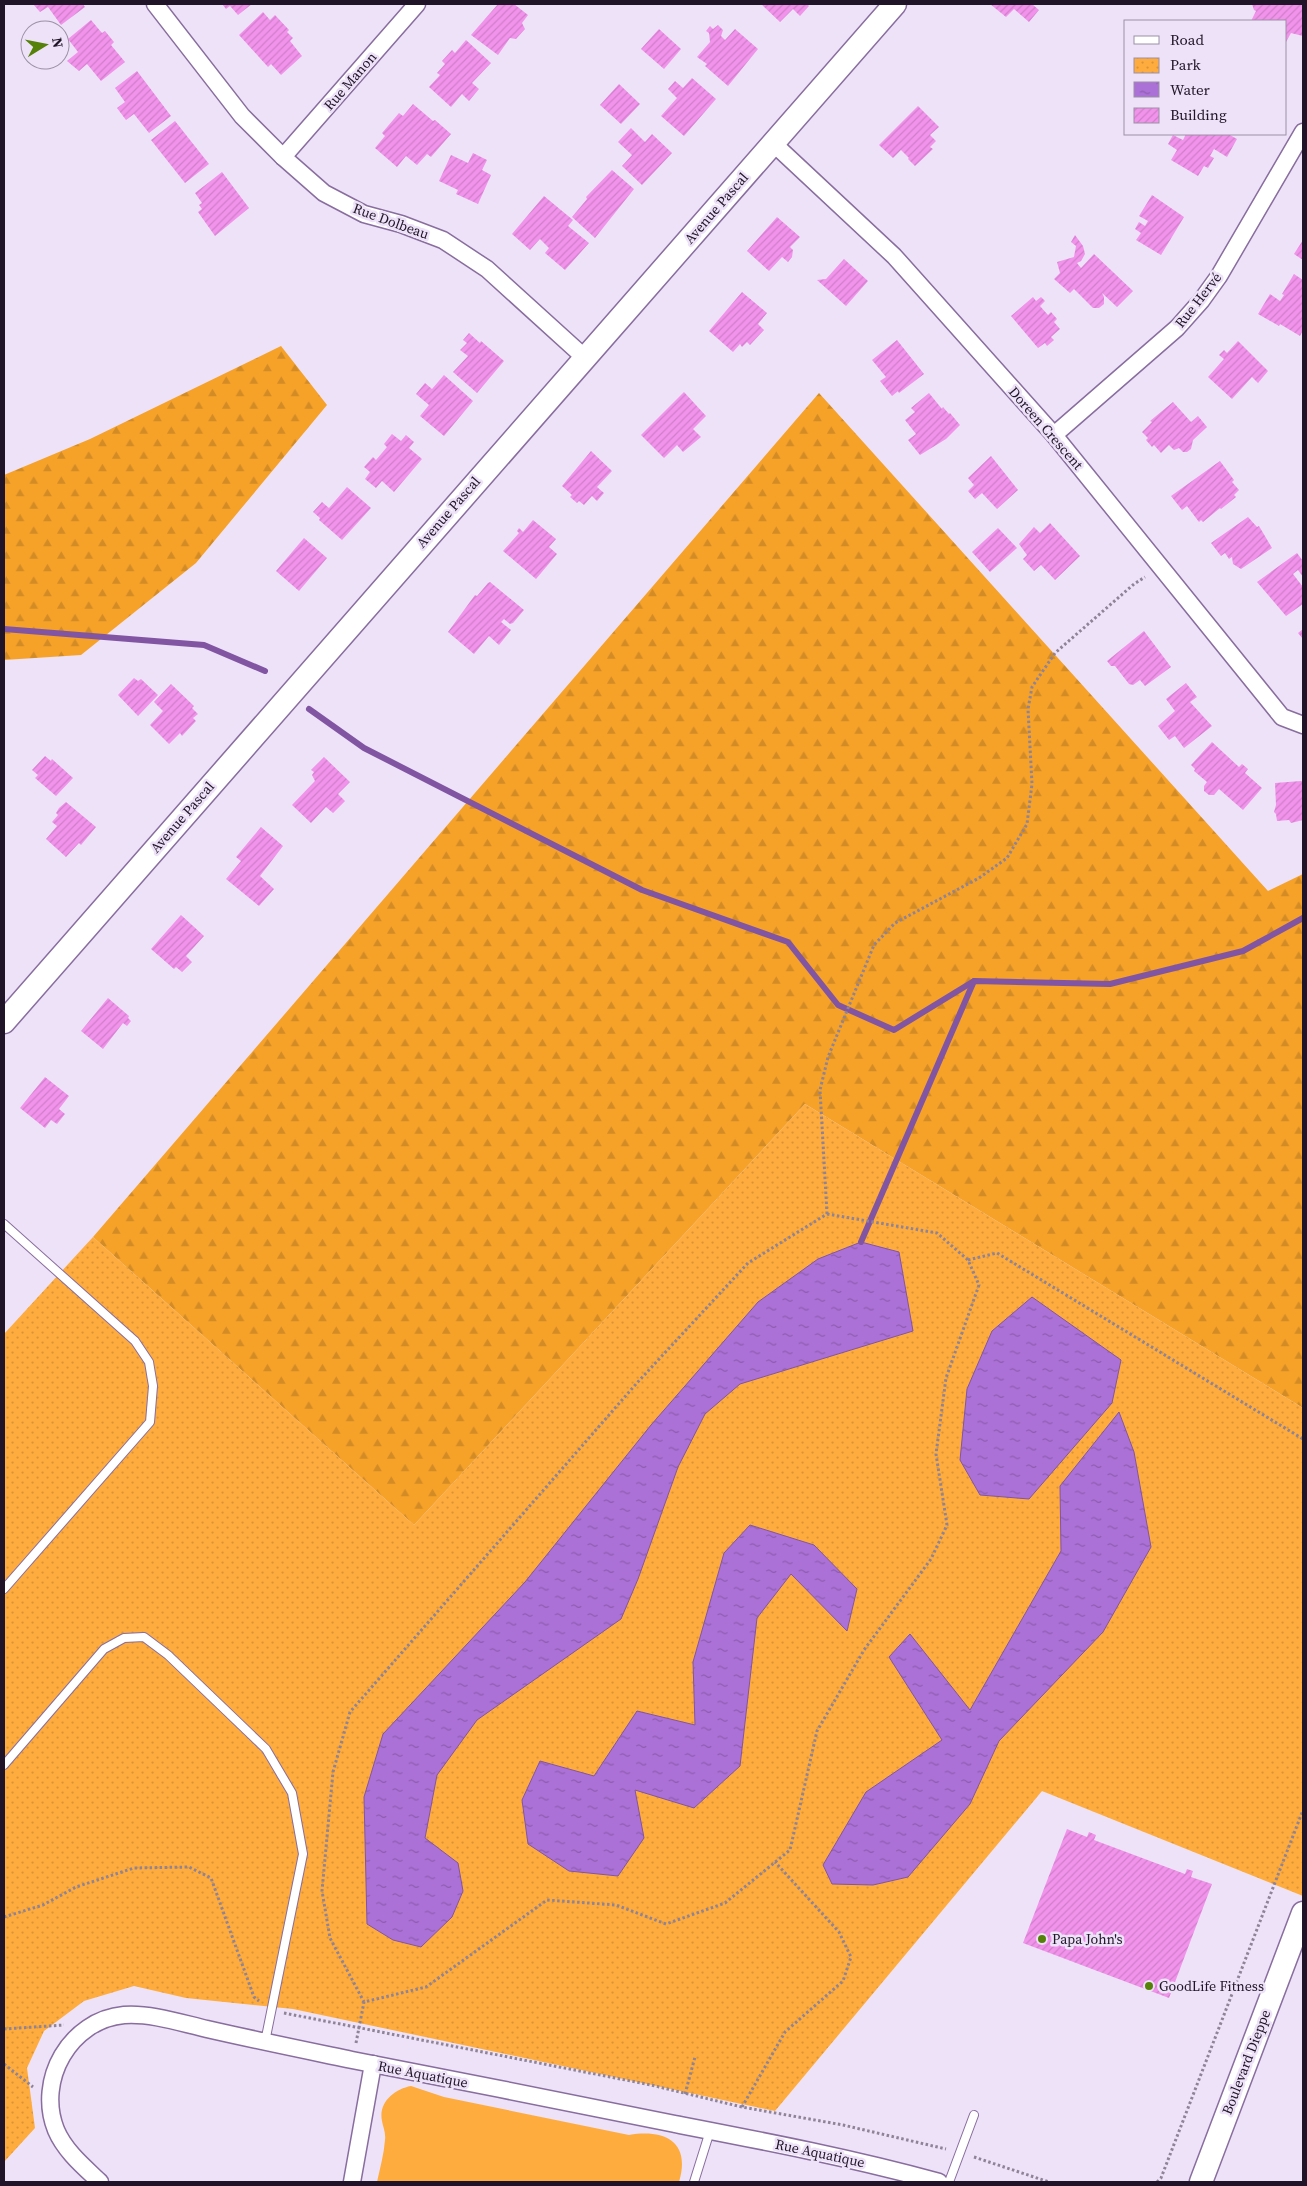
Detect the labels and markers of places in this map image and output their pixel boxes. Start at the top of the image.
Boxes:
place label: Papa John's [1052,1929,1123,1949]
marker: Papa John's [1036,1933,1048,1945]
place label: GoodLife Fitness [1159,1976,1264,1996]
marker: GoodLife Fitness [1143,1980,1155,1992]

